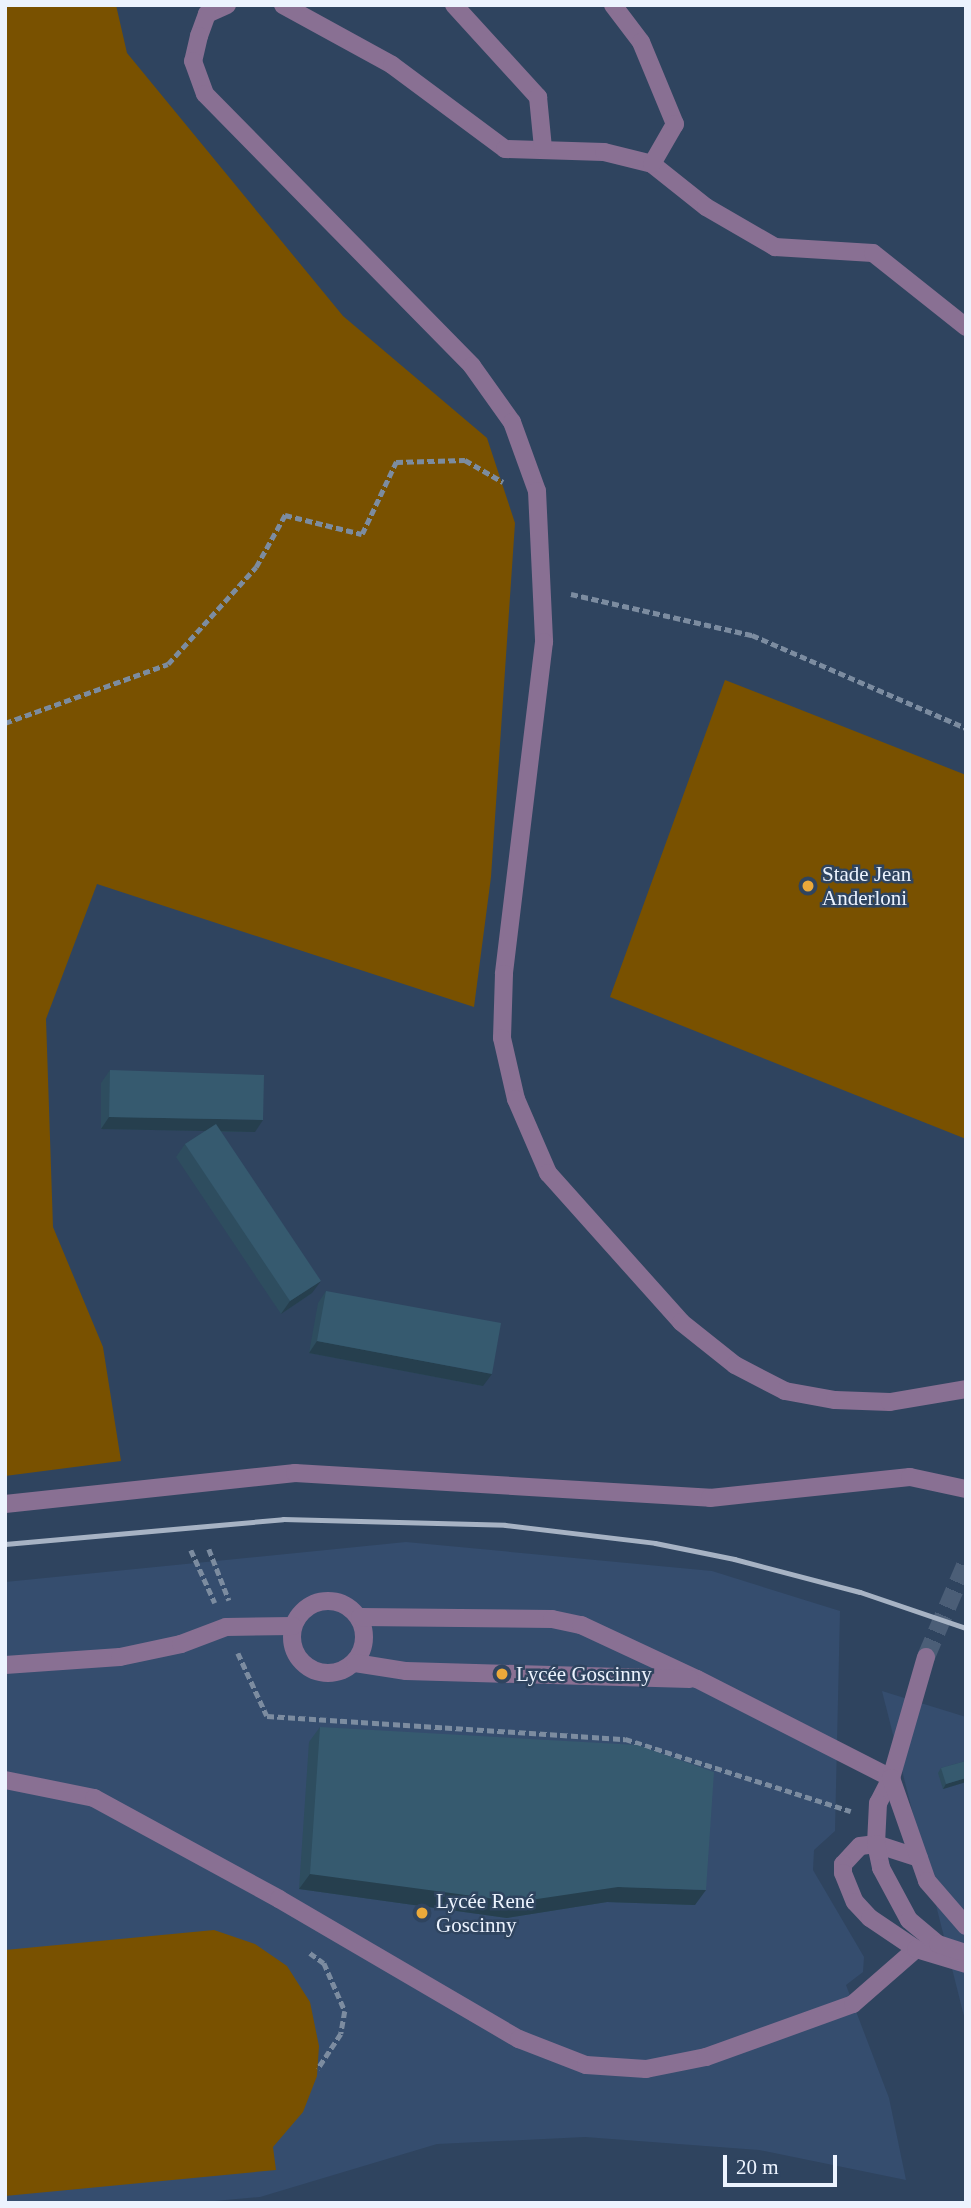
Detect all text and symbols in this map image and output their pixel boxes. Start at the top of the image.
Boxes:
place label: Stade Jean Anderloni [822,861,911,911]
marker: Stade Jean Anderloni [800,878,816,894]
place label: Lycée Goscinny [516,1661,652,1687]
marker: Lycée Goscinny [494,1666,510,1682]
place label: Lycée René Goscinny [436,1888,535,1938]
marker: Lycée René Goscinny [414,1905,430,1921]
scale bar [726,2142,840,2186]
text: 20 m [736,2155,779,2179]

